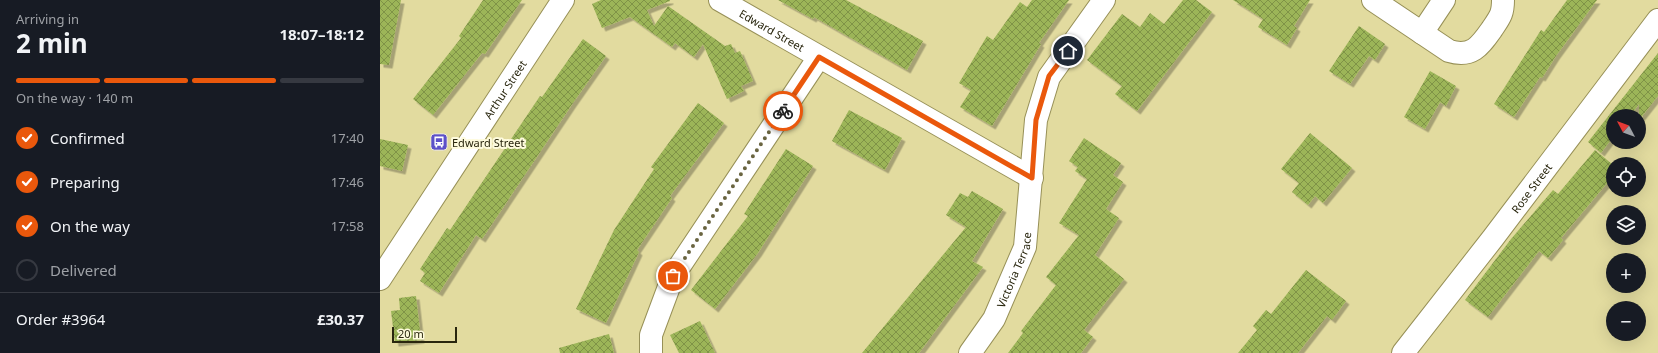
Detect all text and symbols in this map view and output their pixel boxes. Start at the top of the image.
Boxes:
street label: Edward Street [737,5,807,54]
text: Arriving in [16,10,79,28]
text: 18:07–18:12 [279,24,364,44]
text: 2 min [16,25,88,61]
pin [1051,34,1085,68]
icon: home [1057,40,1079,62]
street label: Arthur Street [480,57,529,121]
text: On the way · 140 m [16,89,133,107]
courier [763,91,803,131]
icon: bike [772,100,794,122]
north arrow [1606,109,1646,149]
map controls [1606,109,1646,341]
icon: check [16,127,38,149]
text: Confirmed [50,128,125,148]
text: 17:40 [331,129,364,147]
bus stop icon: Edward Street [429,132,449,152]
place label: Edward Street [452,135,524,150]
button: locate [1606,157,1646,197]
street label: Rose Street [1507,160,1555,216]
icon: check [16,171,38,193]
text: Preparing [50,172,120,192]
text: 17:46 [331,173,364,191]
button: layers [1606,205,1646,245]
icon: check [16,215,38,237]
text: On the way [50,216,130,236]
text: 17:58 [331,217,364,235]
street label: Victoria Terrace [992,231,1034,310]
button: + [1606,253,1646,293]
pin [656,259,690,293]
text: Delivered [50,260,117,280]
icon: bag [662,265,684,287]
button: − [1606,301,1646,341]
text: Order #3964 [16,309,105,329]
text: £30.37 [317,309,364,329]
scale bar [392,325,457,344]
text: 20 m [398,326,424,341]

